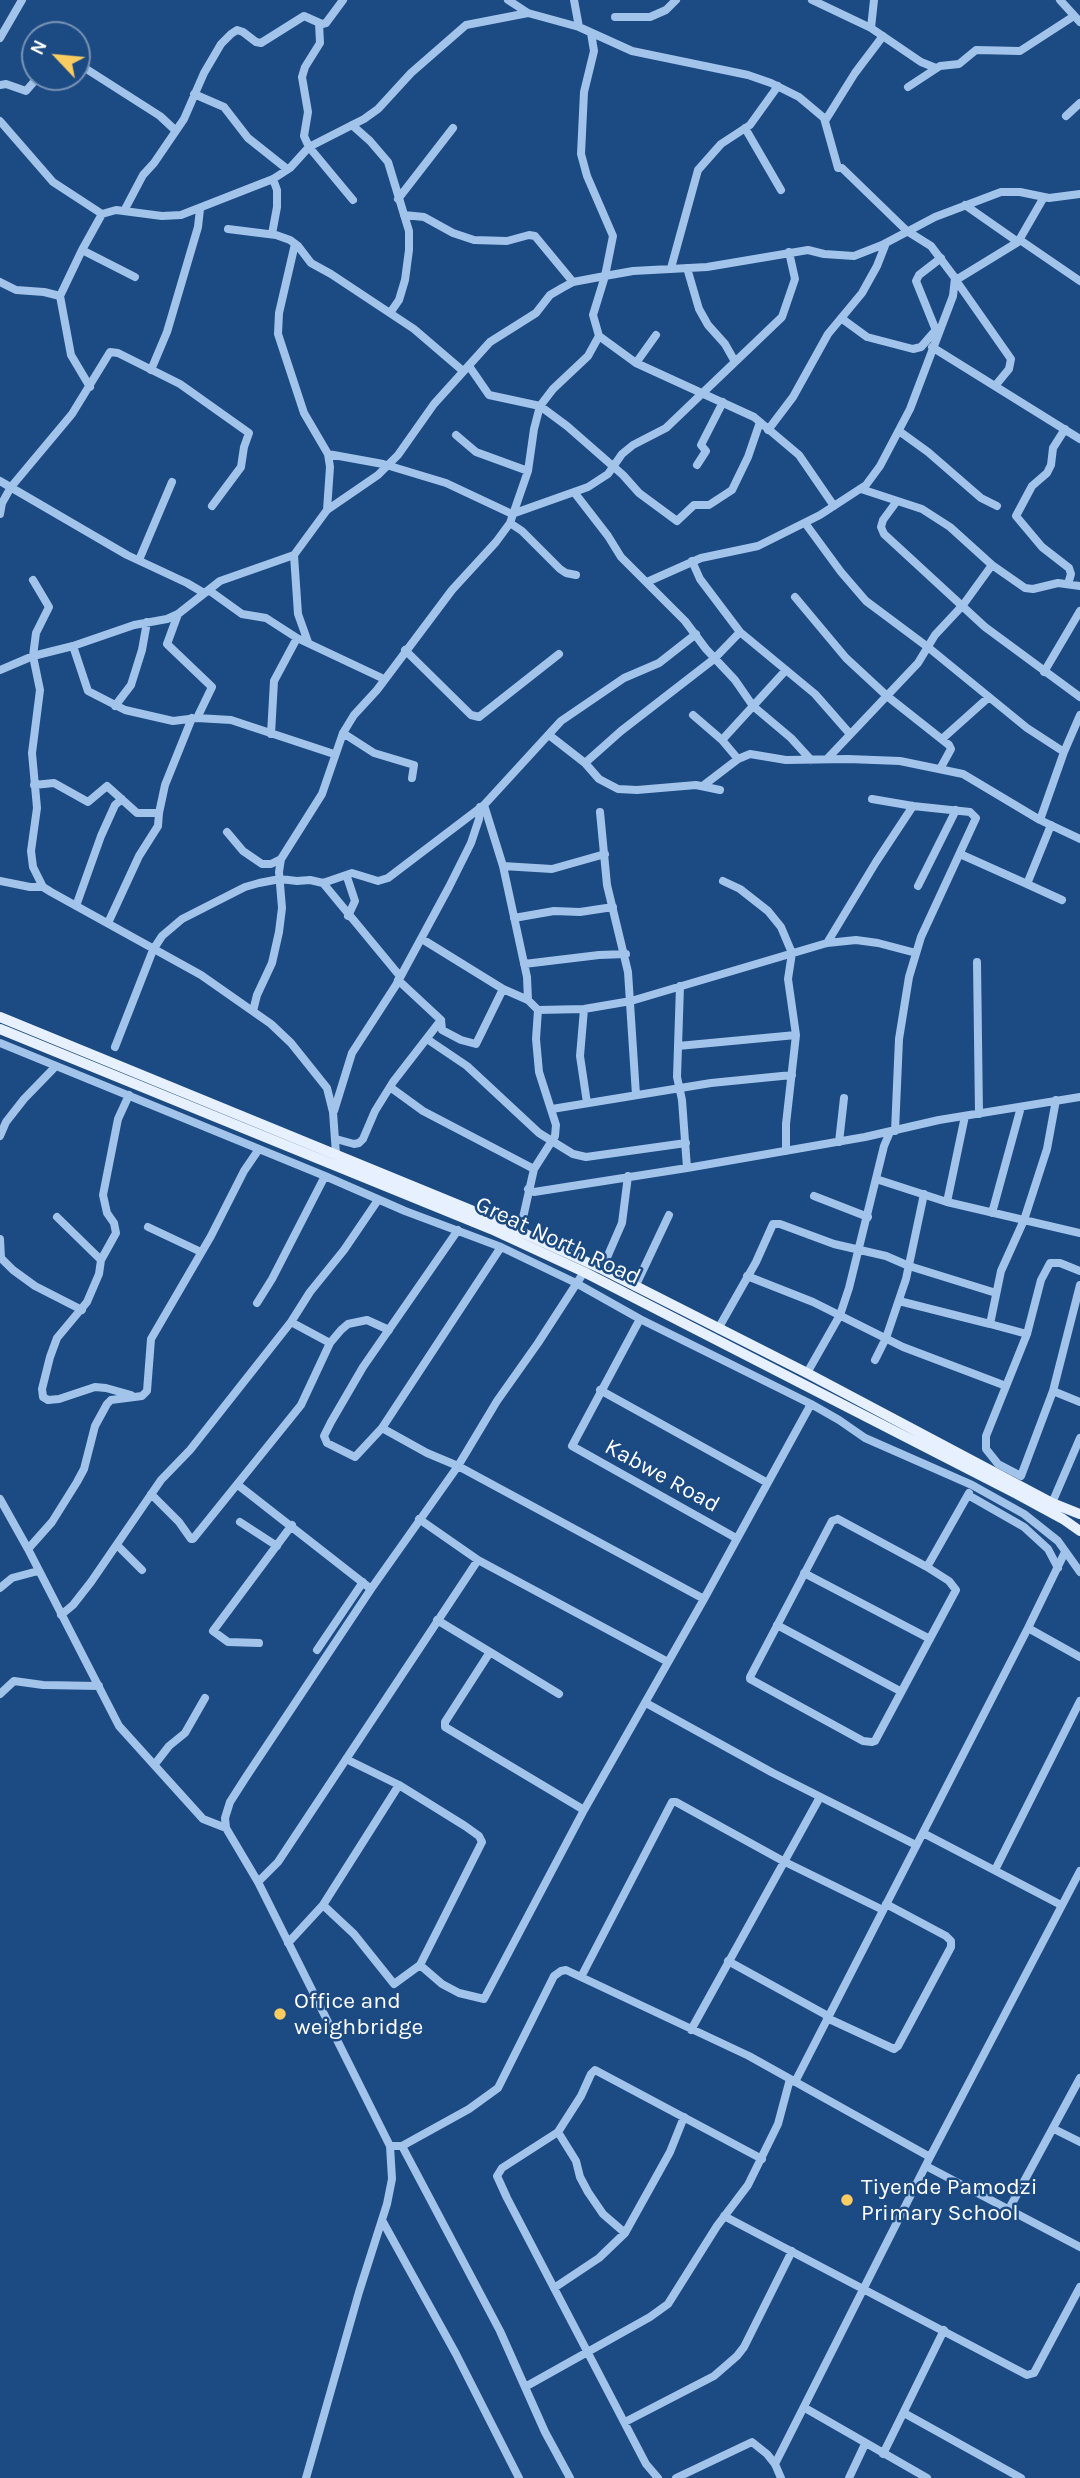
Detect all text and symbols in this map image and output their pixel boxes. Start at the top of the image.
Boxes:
north arrow [21,21,91,91]
text: N [26,37,52,59]
street label: Great North Road [471,1191,645,1291]
street label: Kabwe Road [600,1433,724,1519]
place label: Office and weighbridge [294,1987,423,2041]
marker: Office and weighbridge [272,2006,288,2022]
place label: Tiyende Pamodzi Primary School [861,2173,1038,2227]
marker: Tiyende Pamodzi Primary School [839,2192,855,2208]

